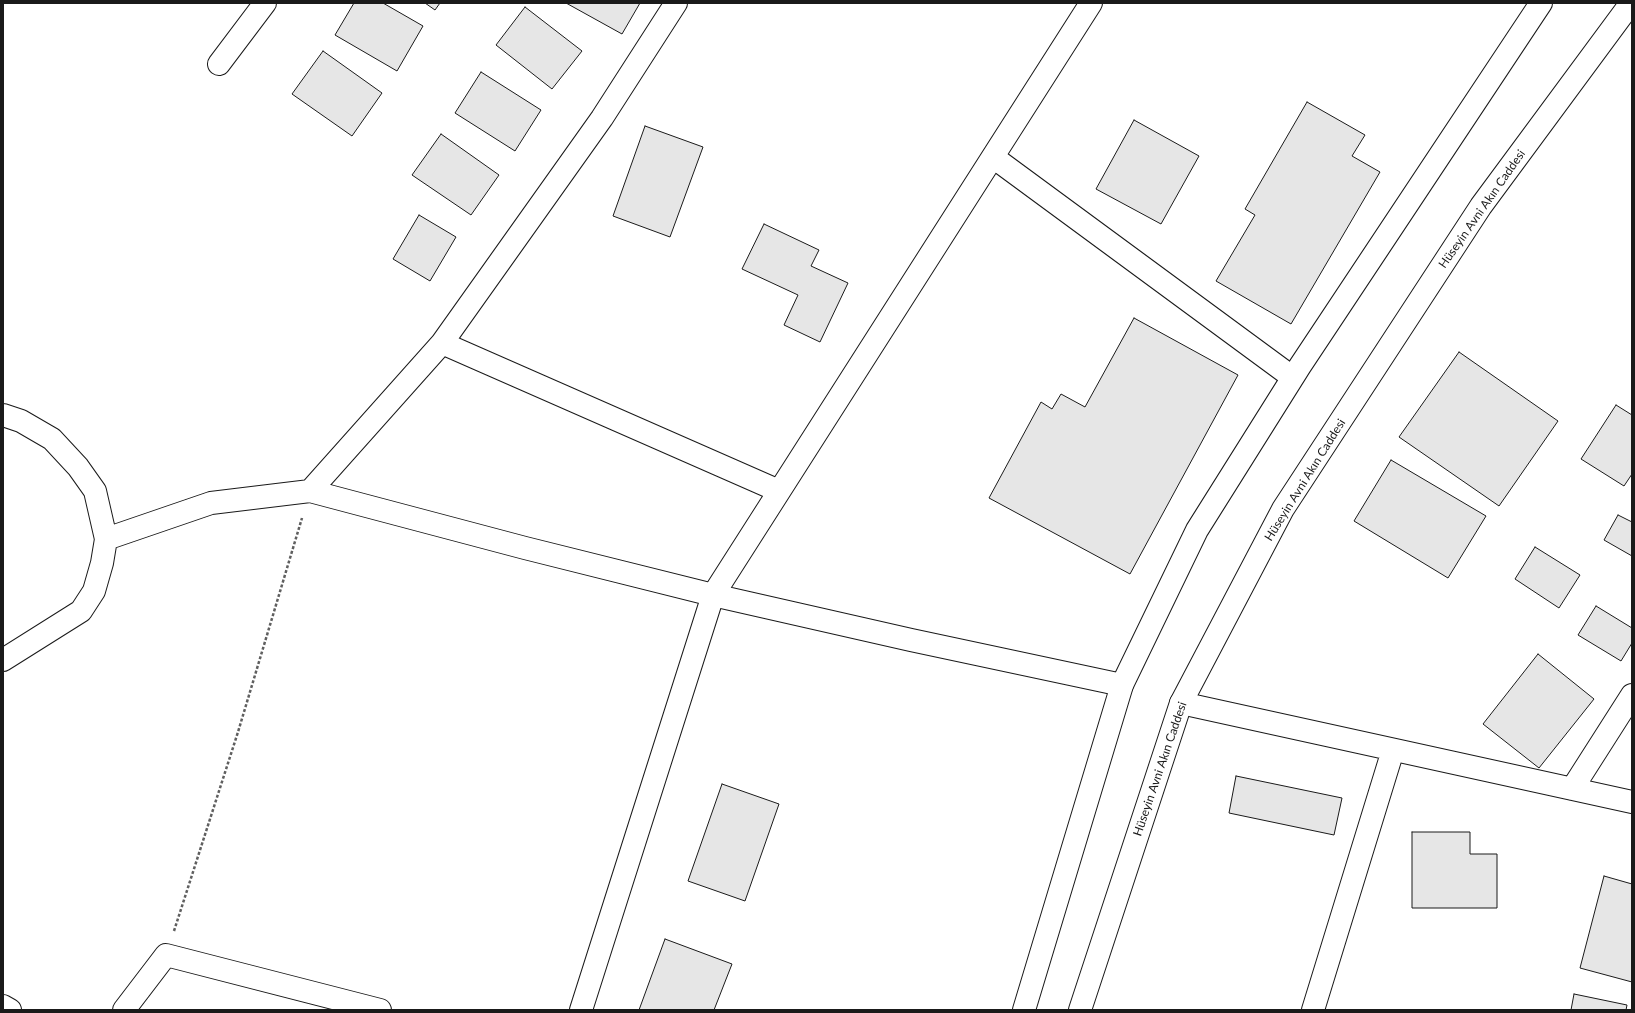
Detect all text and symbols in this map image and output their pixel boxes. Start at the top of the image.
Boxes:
street label: Hüseyin Avni Akın Caddesi [1436,147,1528,271]
street label: Hüseyin Avni Akın Caddesi [1262,416,1348,544]
street label: Hüseyin Avni Akın Caddesi [1130,700,1190,838]

